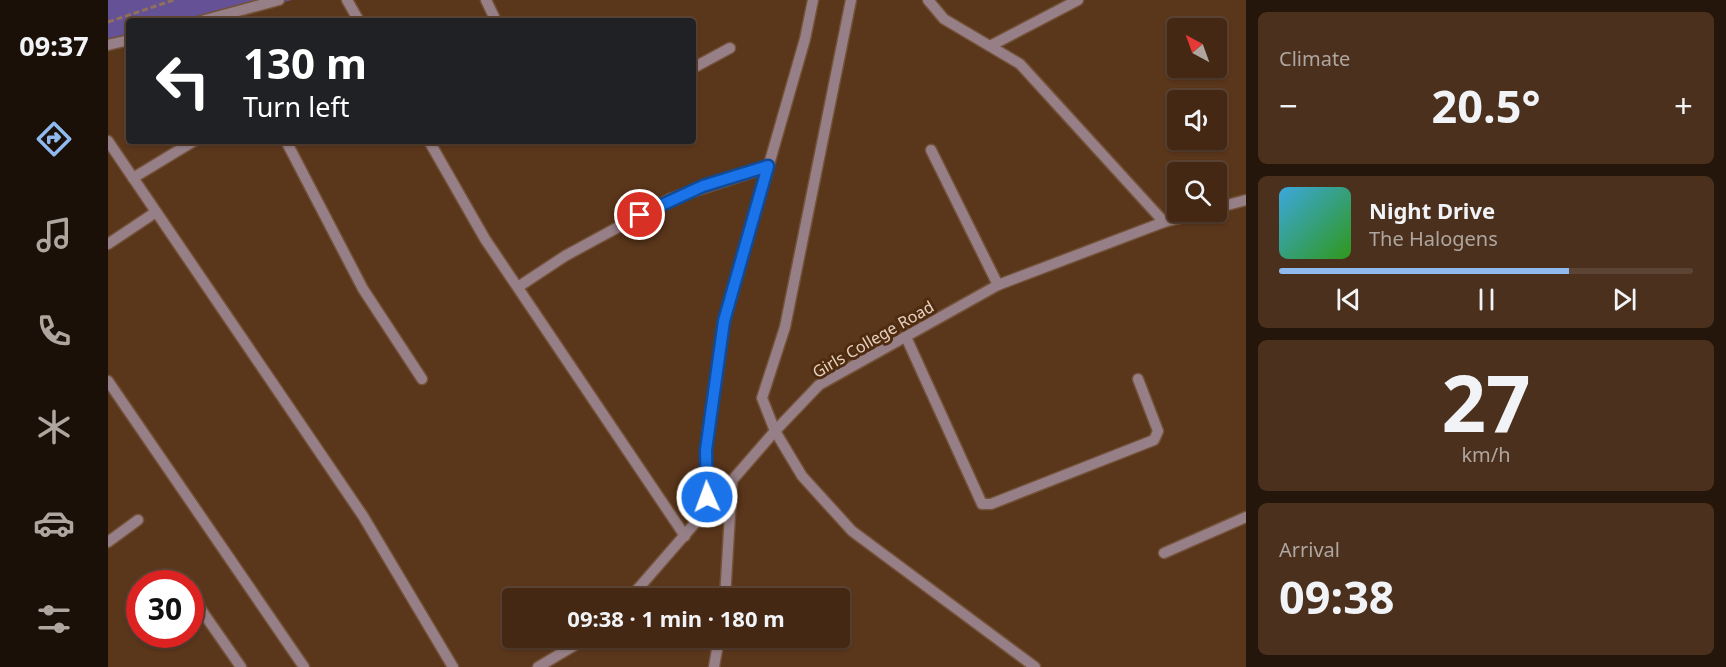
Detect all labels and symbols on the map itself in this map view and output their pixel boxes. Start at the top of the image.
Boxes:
north arrow [1167,18,1227,78]
pin [614,189,665,240]
street label: Girls College Road [808,295,938,383]
position arrow [675,465,739,529]
speed limit sign: 30 [126,570,204,648]

